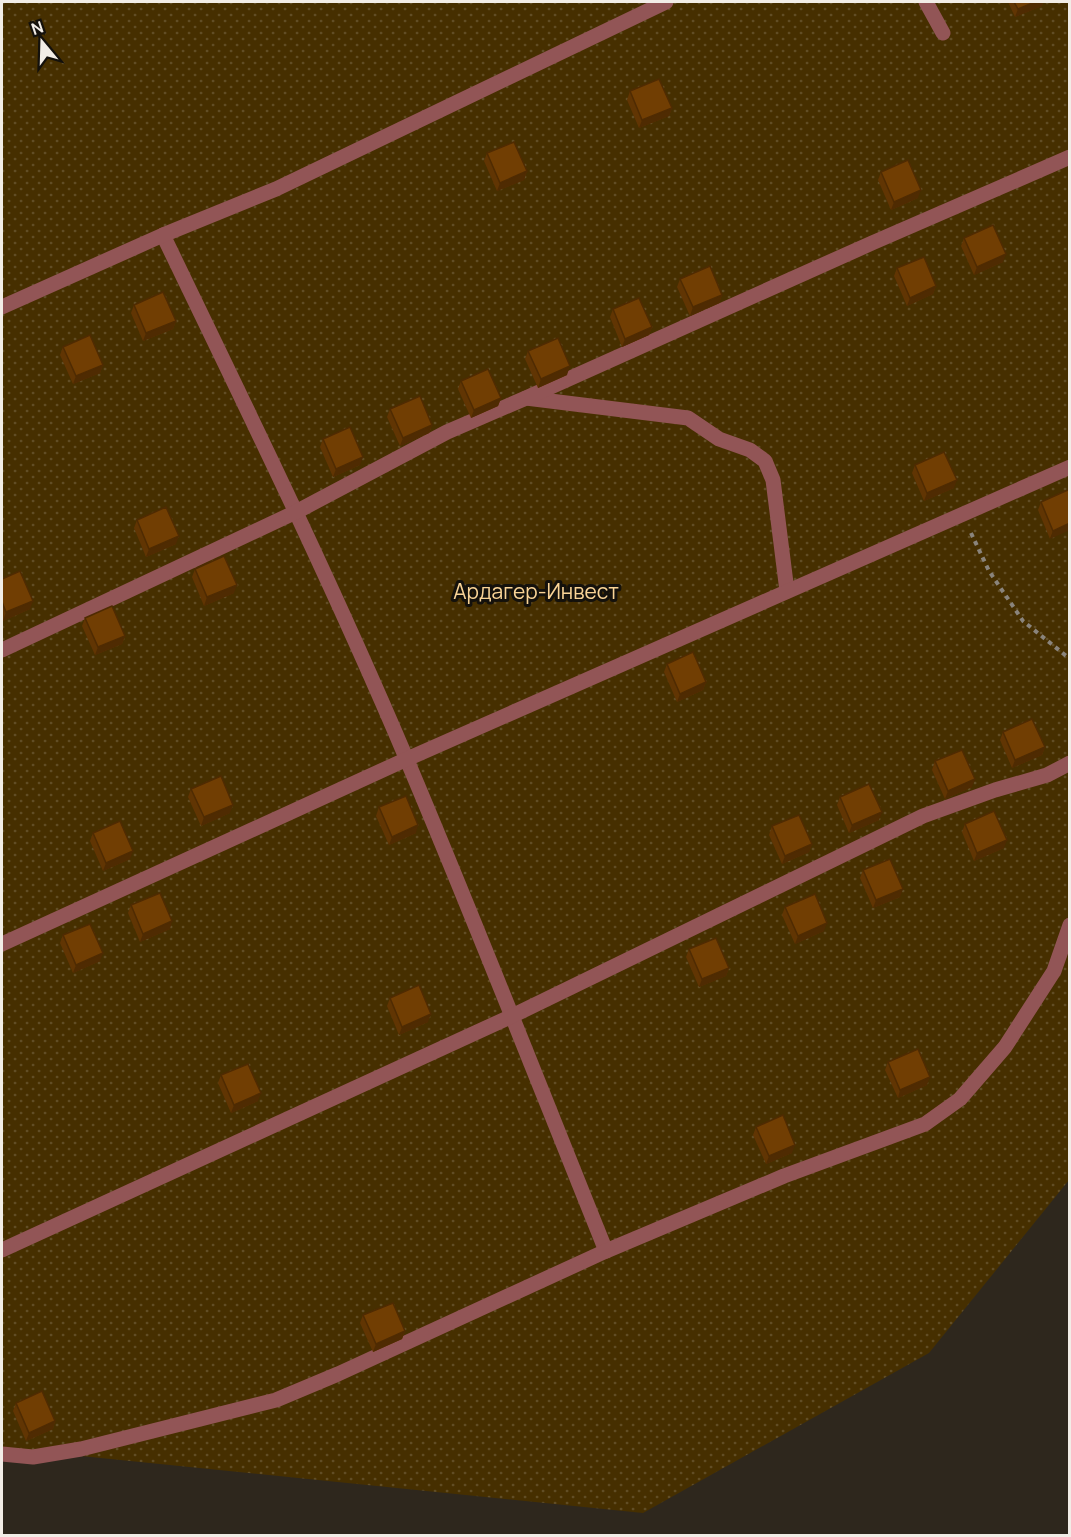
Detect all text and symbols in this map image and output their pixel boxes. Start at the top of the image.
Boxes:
north arrow [12,12,72,72]
text: N [28,16,46,40]
park label: Ардагер-Инвест [453,577,619,605]

